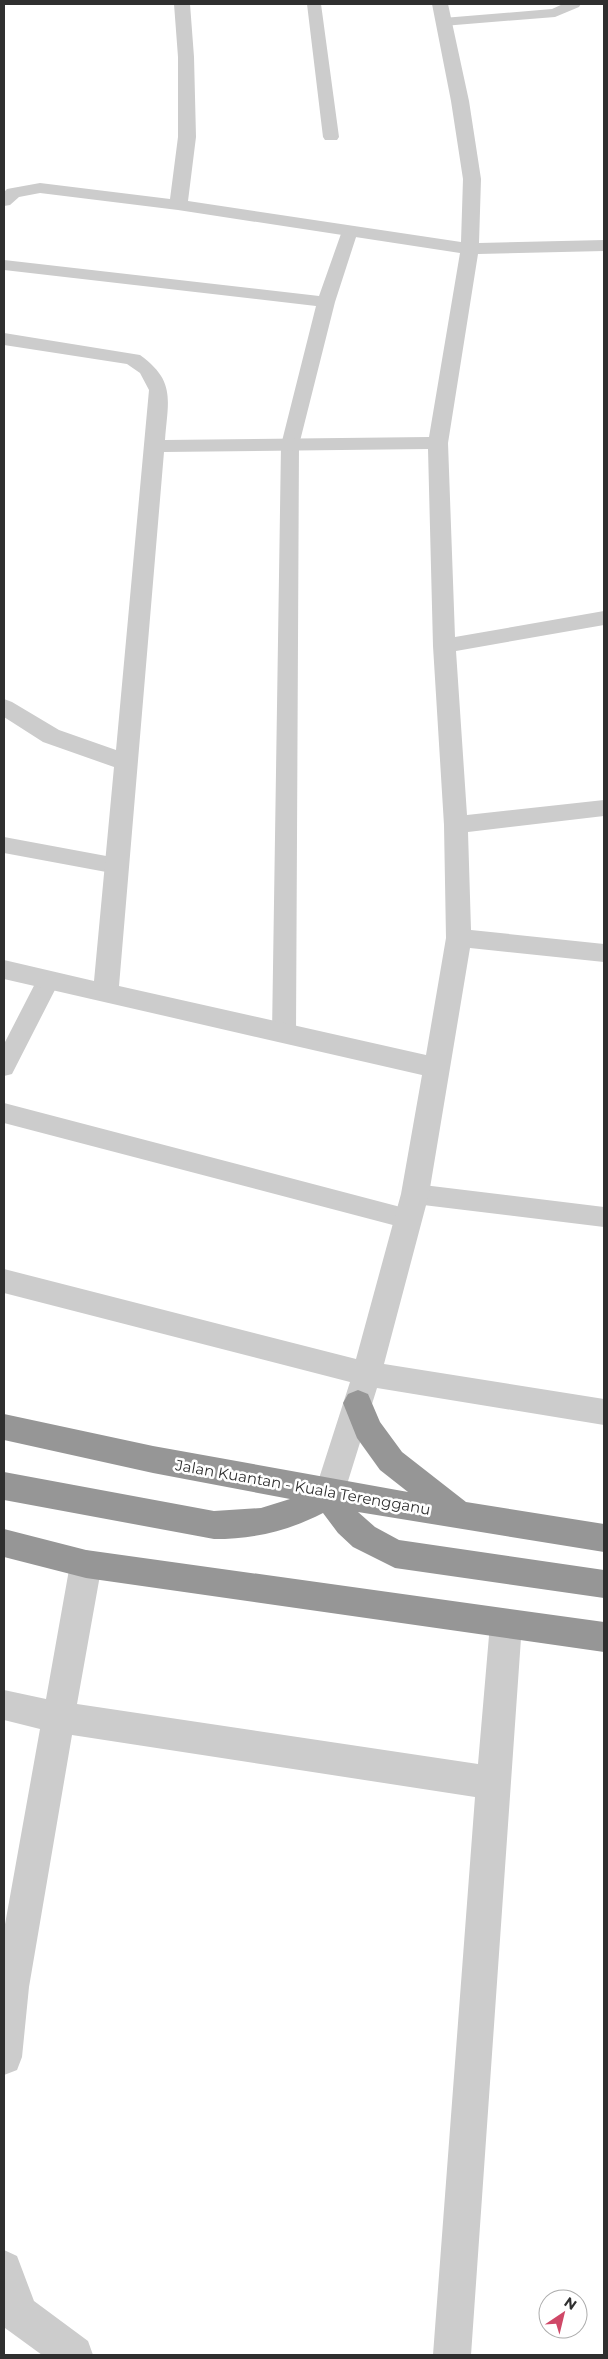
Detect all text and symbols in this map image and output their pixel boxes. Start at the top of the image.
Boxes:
street label: Jalan Kuantan - Kuala Terengganu [173,1455,432,1519]
north arrow [538,2289,588,2339]
text: N [561,2293,580,2314]

